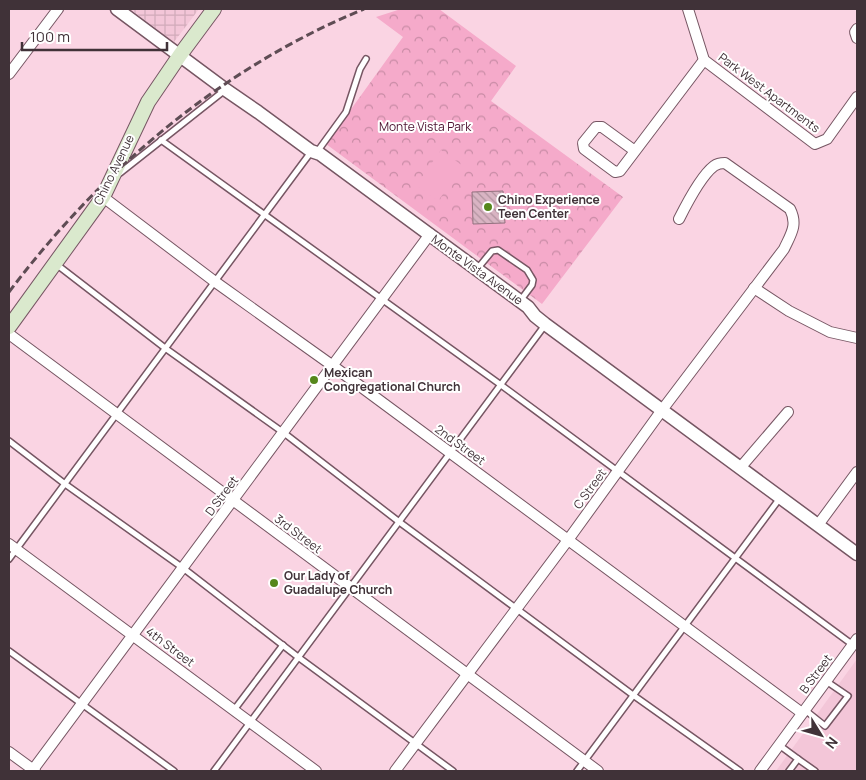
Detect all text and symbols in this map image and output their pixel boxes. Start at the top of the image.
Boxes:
scale bar [22,20,168,52]
text: 100 m [30,26,70,47]
street label: Park West Apartments [715,49,824,136]
park label: Monte Vista Park [379,118,472,135]
street label: Chino Avenue [89,132,138,208]
place label: Chino Experience Teen Center [498,191,600,222]
marker: Chino Experience Teen Center [482,201,494,213]
street label: Monte Vista Avenue [428,231,527,309]
place label: Mexican Congregational Church [324,364,461,395]
marker: Mexican Congregational Church [308,374,320,386]
street label: 2nd Street [432,420,489,469]
street label: C Street [569,465,610,512]
street label: D Street [201,472,242,519]
street label: 3rd Street [271,510,326,557]
place label: Our Lady of Guadalupe Church [284,567,392,598]
marker: Our Lady of Guadalupe Church [268,577,280,589]
street label: 4th Street [143,623,198,671]
street label: B Street [795,650,836,697]
north arrow [796,710,846,760]
text: N [821,733,842,753]

